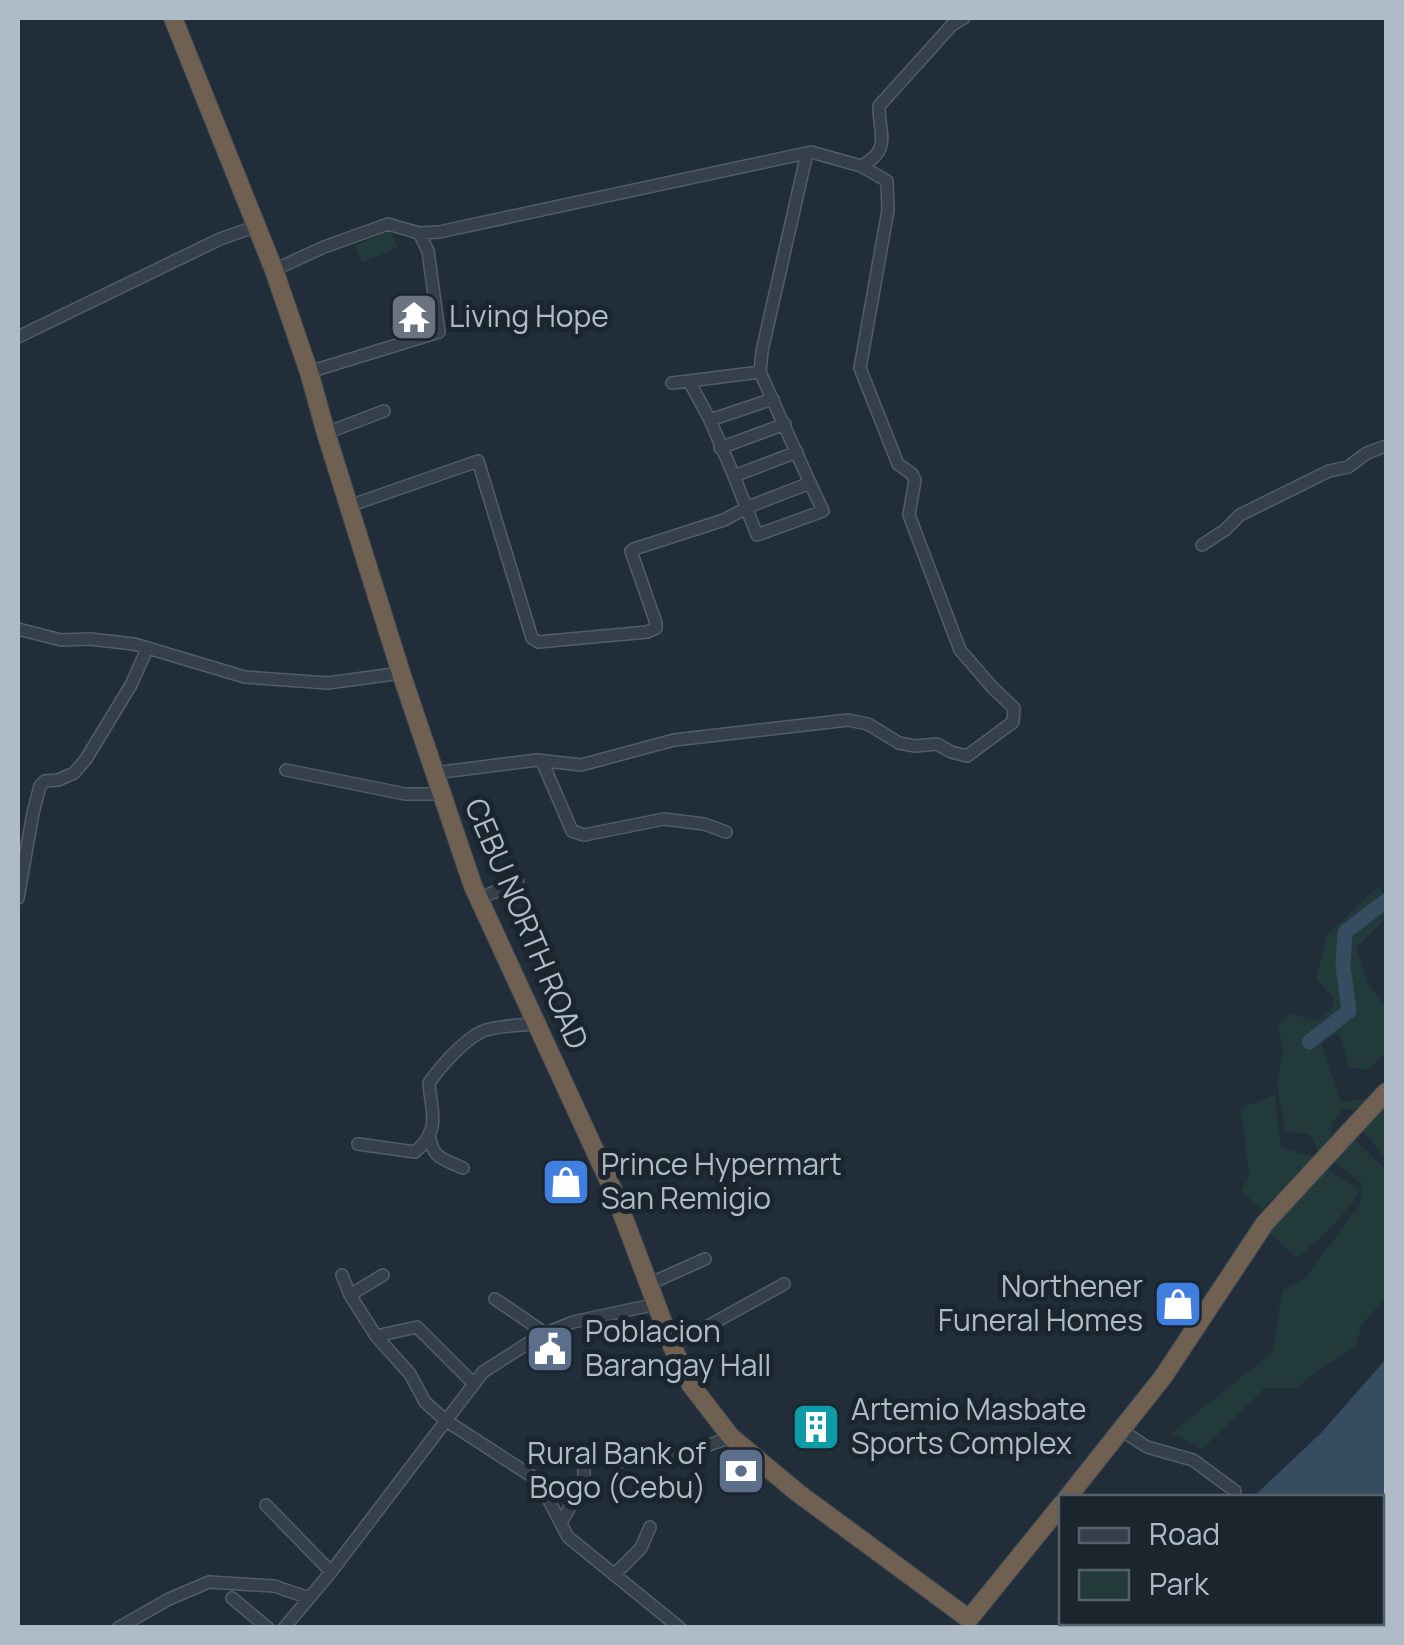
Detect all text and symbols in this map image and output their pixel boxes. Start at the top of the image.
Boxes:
temple icon: Living Hope [388,291,440,343]
place label: Living Hope [449,295,609,336]
street label: CEBU NORTH ROAD [456,792,599,1055]
place label: Prince Hypermart San Remigio [601,1143,842,1218]
shop icon: Prince Hypermart San Remigio [540,1156,592,1208]
place label: Northener Funeral Homes [938,1265,1143,1340]
shop icon: Northener Funeral Homes [1152,1278,1204,1330]
place label: Poblacion Barangay Hall [585,1310,771,1385]
public building icon: Poblacion Barangay Hall [524,1323,576,1375]
place label: Artemio Masbate Sports Complex [851,1388,1087,1463]
building icon: Artemio Masbate Sports Complex [790,1401,842,1453]
place label: Rural Bank of Bogo (Cebu) [527,1432,706,1507]
bank icon: Rural Bank of Bogo (Cebu) [715,1445,767,1497]
legend [1059,1495,1384,1625]
text: Road [1149,1513,1220,1554]
text: Park [1149,1563,1210,1604]

